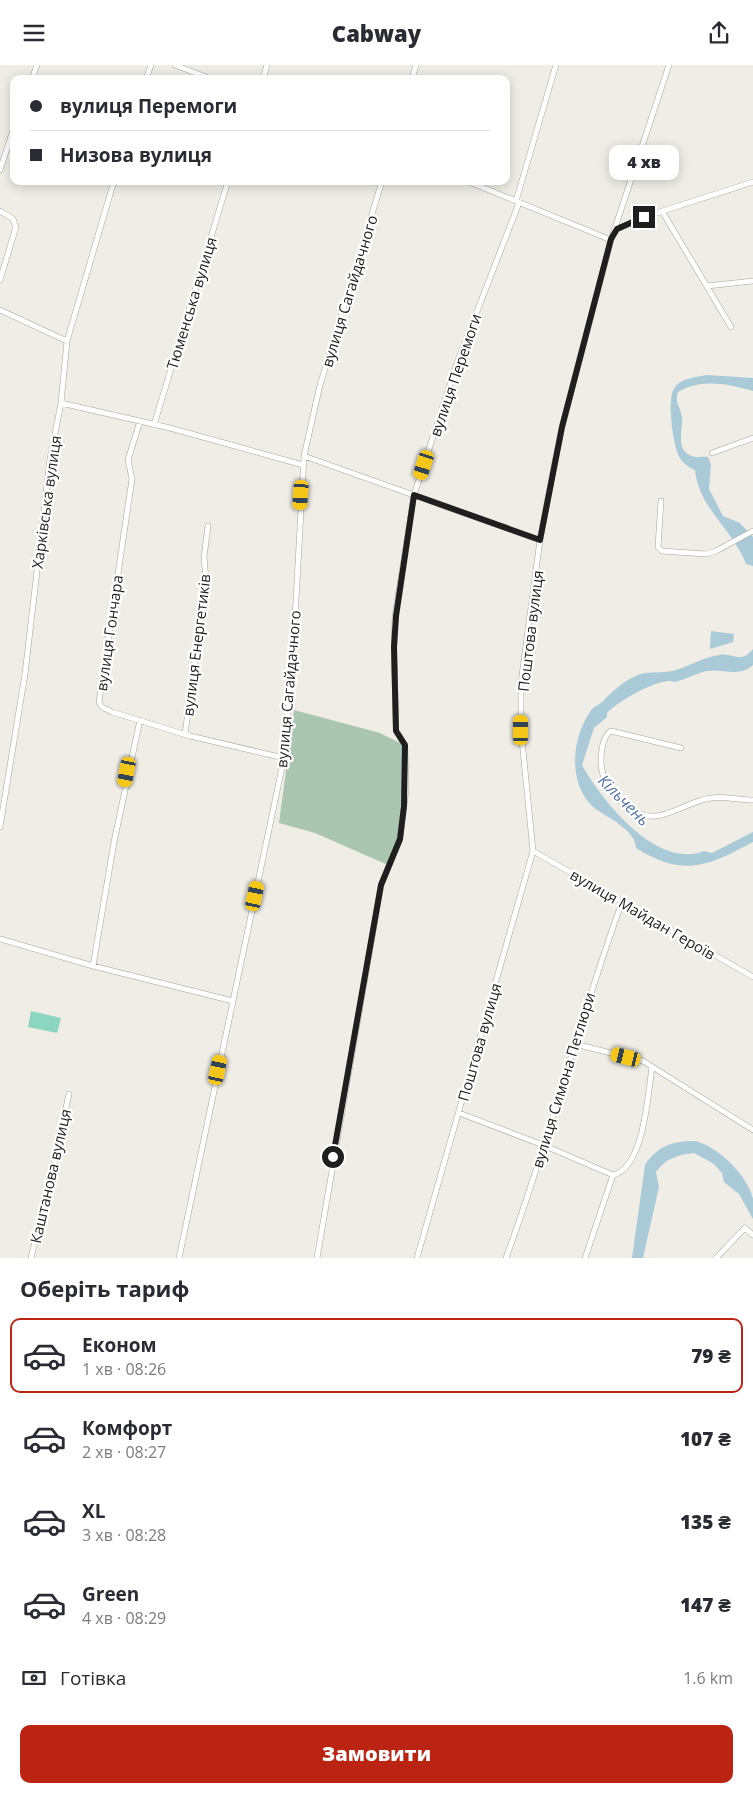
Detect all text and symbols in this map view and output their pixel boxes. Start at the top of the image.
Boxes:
text: Cabway [332,18,421,48]
icon: menu [20,19,48,47]
icon: share [705,19,733,47]
text: вулиця Перемоги [60,93,237,119]
text: Низова вулиця [60,142,212,168]
callout: 4 хв [609,145,679,179]
text: 4 хв [627,151,661,173]
route end [633,206,655,228]
street label: вулиця Сагайдачного [316,213,382,369]
street label: Тюменська вулиця [161,234,221,372]
street label: вулиця Перемоги [425,311,485,439]
street label: Харківська вулиця [27,434,65,570]
car [412,448,435,482]
car [292,480,309,510]
street label: Поштова вулиця [513,569,547,693]
street label: вулиця Енергетиків [177,573,215,717]
street label: вулиця Гончара [91,574,127,692]
street label: вулиця Сагайдачного [271,609,305,769]
car [513,715,528,745]
car [116,756,137,788]
water label: Кільчень [593,769,655,831]
street label: вулиця Майдан Героїв [567,864,719,964]
car [244,880,265,912]
street label: Поштова вулиця [453,981,505,1103]
street label: вулиця Симона Петлюри [527,990,599,1170]
car [609,1046,642,1068]
car [207,1054,228,1086]
street label: Каштанова вулиця [25,1107,75,1245]
route start [322,1146,344,1168]
text: Оберіть тариф [20,1273,189,1303]
text: Економ [82,1332,157,1358]
icon: car [22,1333,67,1378]
text: 79 ₴ [691,1343,731,1369]
text: 1 хв · 08:26 [82,1358,166,1380]
text: Комфорт [82,1415,172,1441]
icon: car [22,1416,67,1461]
text: 107 ₴ [680,1426,731,1452]
text: 2 хв · 08:27 [82,1441,166,1463]
text: XL [82,1498,105,1524]
icon: car [22,1499,67,1544]
text: 135 ₴ [680,1509,731,1535]
text: 3 хв · 08:28 [82,1524,166,1546]
text: Green [82,1581,139,1607]
icon: car [22,1582,67,1627]
text: 147 ₴ [680,1592,731,1618]
text: 4 хв · 08:29 [82,1607,166,1629]
icon: cash [20,1664,48,1692]
text: Готівка [60,1665,126,1691]
text: 1.6 km [683,1667,733,1689]
button: Замовити [20,1725,733,1783]

